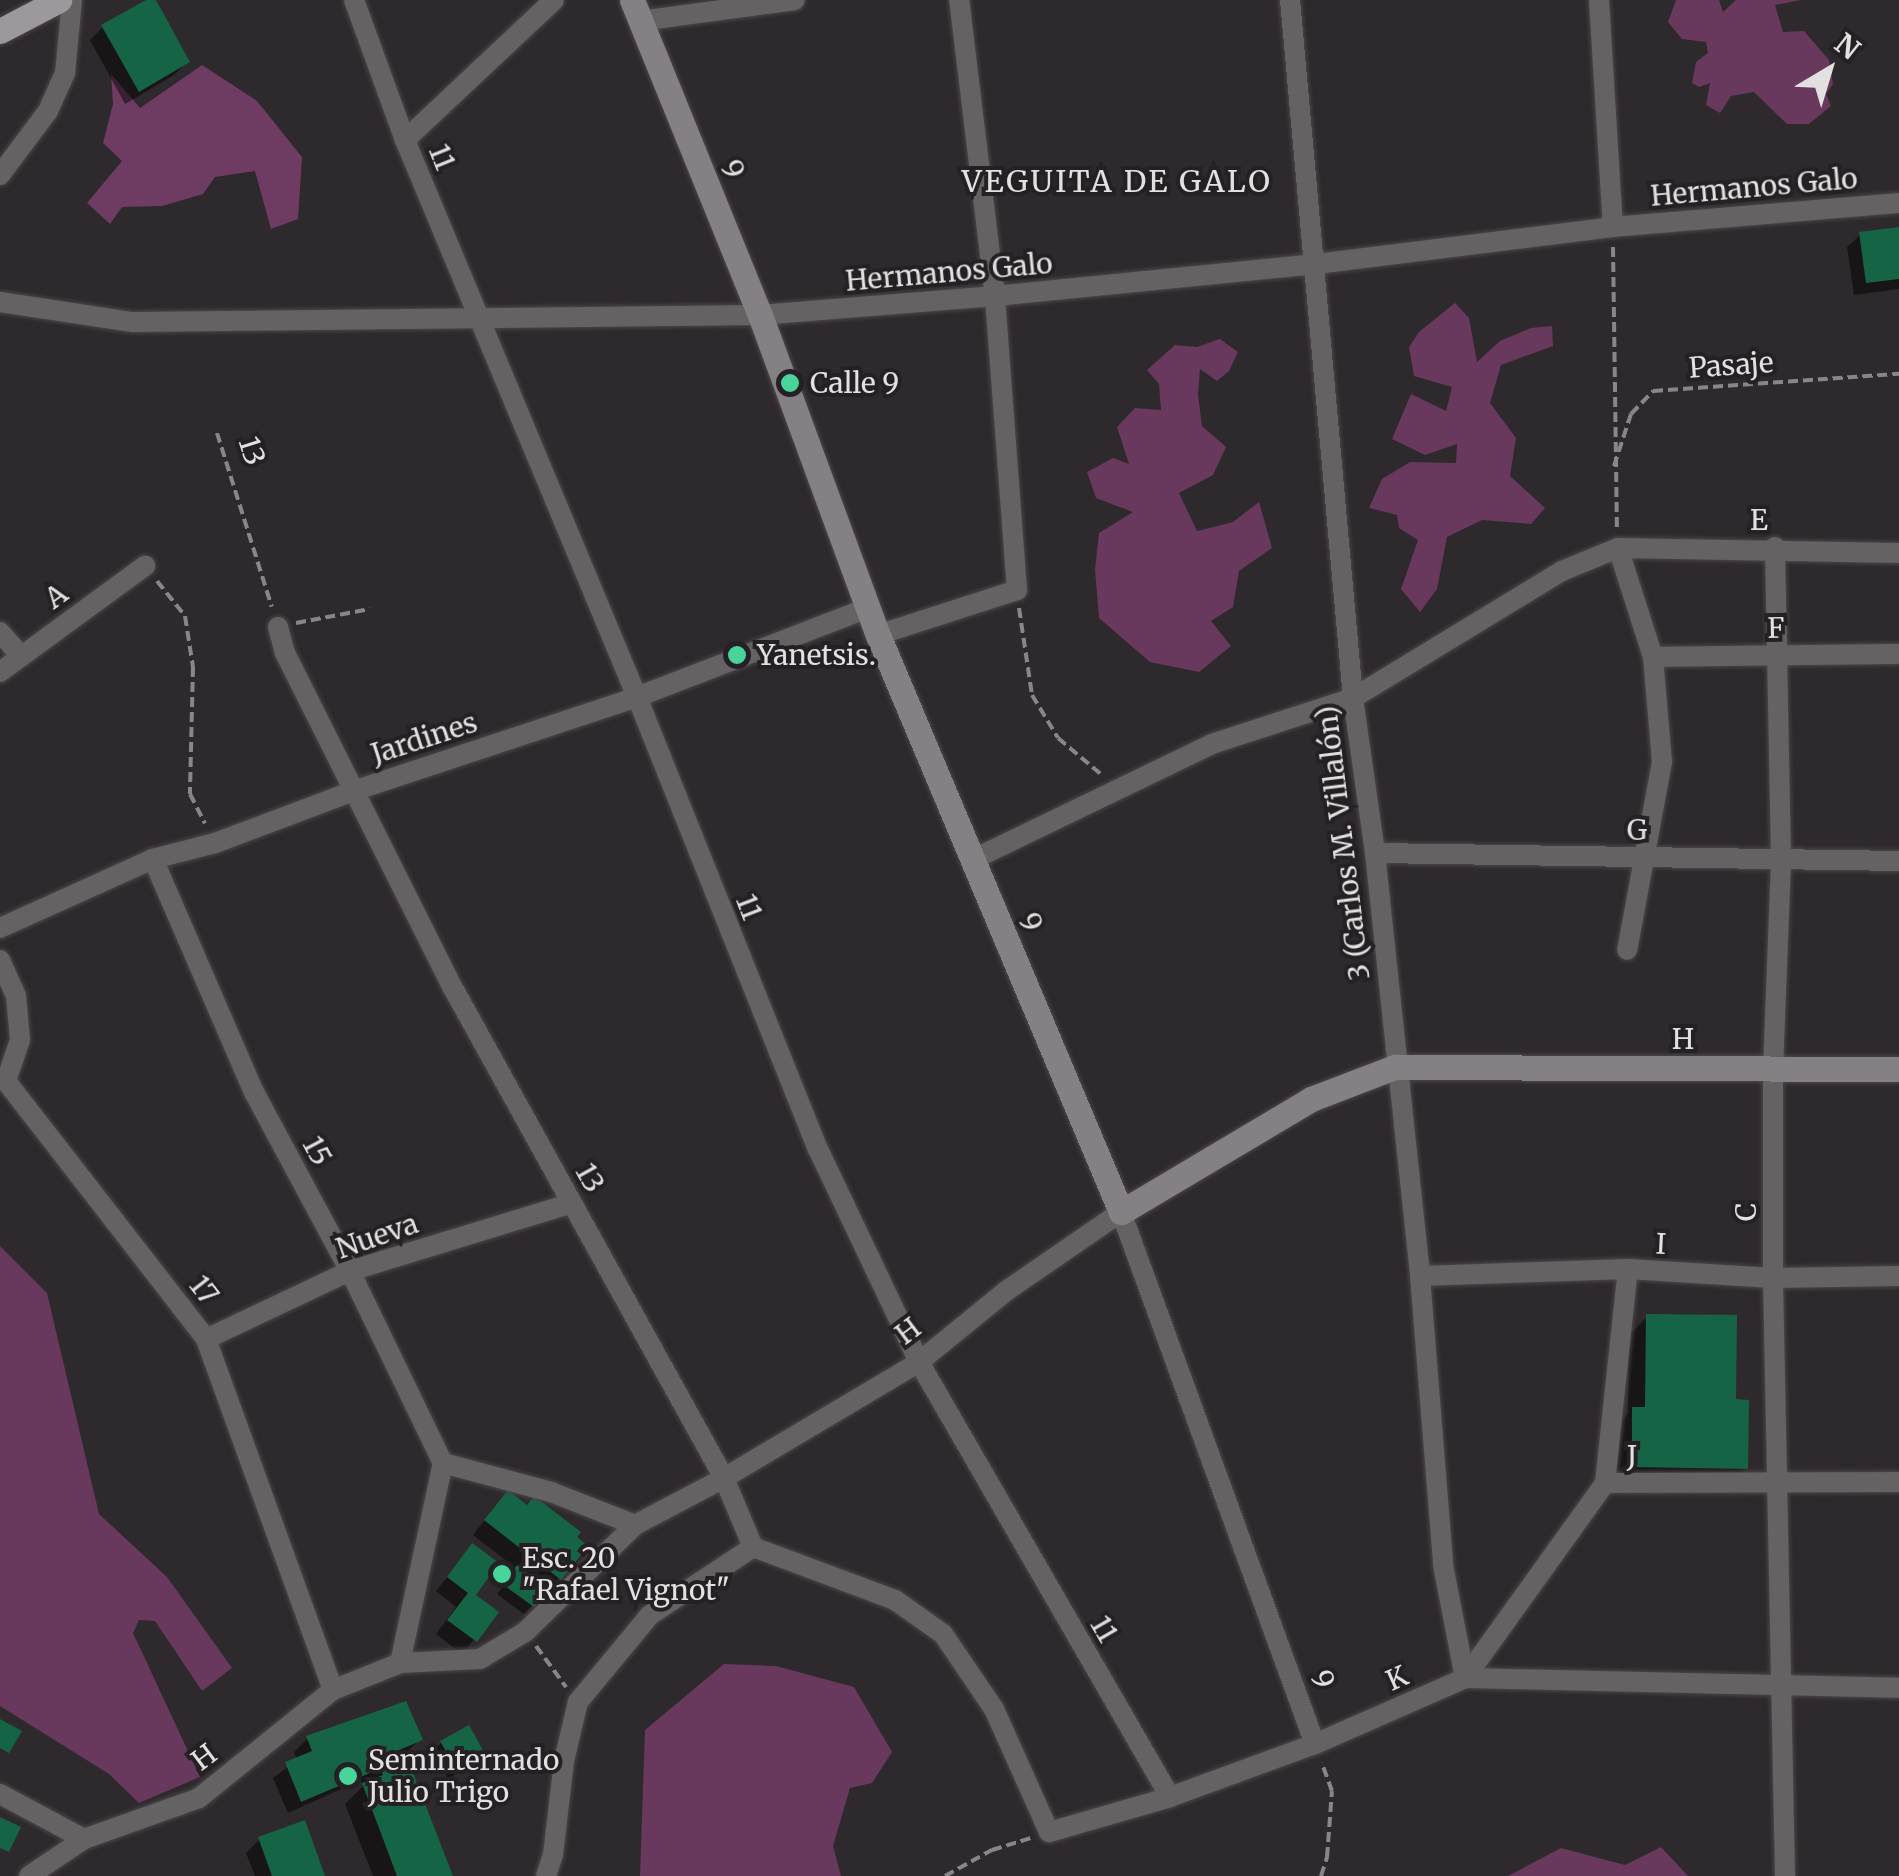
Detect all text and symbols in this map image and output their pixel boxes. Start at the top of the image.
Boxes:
north arrow [1779,20,1879,120]
text: N [1828,25,1867,67]
street label: 11 [422,139,462,175]
street label: 9 [714,155,752,183]
street label: Hermanos Galo [1649,161,1859,213]
district label: VEGUITA DE GALO [962,163,1272,199]
street label: Hermanos Galo [844,246,1054,298]
street label: Pasaje [1688,345,1774,385]
place label: Calle 9 [810,366,899,400]
marker: Calle 9 [779,372,801,394]
street label: 13 [232,433,272,469]
street label: E [1750,503,1768,537]
street label: A [38,577,74,615]
street label: F [1767,611,1785,645]
place label: Yanetsis. [757,638,876,672]
marker: Yanetsis. [726,644,748,666]
street label: 3 (Carlos M. Villalón) [1310,704,1376,982]
street label: Jardines [367,705,481,771]
street label: G [1627,813,1647,847]
street label: 11 [729,890,769,924]
street label: 9 [1012,908,1050,936]
street label: H [1672,1022,1694,1056]
street label: 15 [296,1131,338,1171]
street label: 13 [569,1158,611,1198]
street label: C [1729,1203,1763,1221]
street label: Nueva [332,1206,422,1266]
street label: I [1655,1227,1667,1261]
street label: 17 [182,1269,226,1311]
street label: H [889,1311,927,1351]
street label: J [1627,1439,1637,1473]
place label: Esc. 20 "Rafael Vignot" [522,1541,730,1607]
marker: Esc. 20 "Rafael Vignot" [491,1563,513,1585]
street label: 11 [1083,1610,1125,1648]
street label: K [1381,1659,1413,1697]
street label: 9 [1304,1665,1342,1693]
street label: H [185,1737,223,1777]
place label: Seminternado Julio Trigo [368,1743,559,1809]
marker: Seminternado Julio Trigo [337,1765,359,1787]

